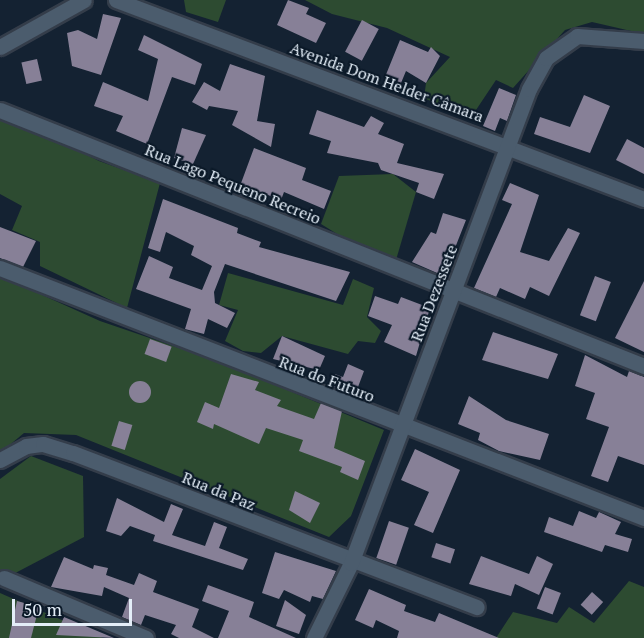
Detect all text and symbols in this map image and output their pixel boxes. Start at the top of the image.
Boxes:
street label: Avenida Dom Helder Câmara [288,38,486,126]
street label: Rua Lago Pequeno Recreio [142,140,324,228]
street label: Rua Dezessete [407,242,461,344]
street label: Rua do Futuro [276,352,378,406]
street label: Rua da Paz [179,468,259,514]
scale bar [15,587,135,625]
text: 50 m [23,597,62,621]

